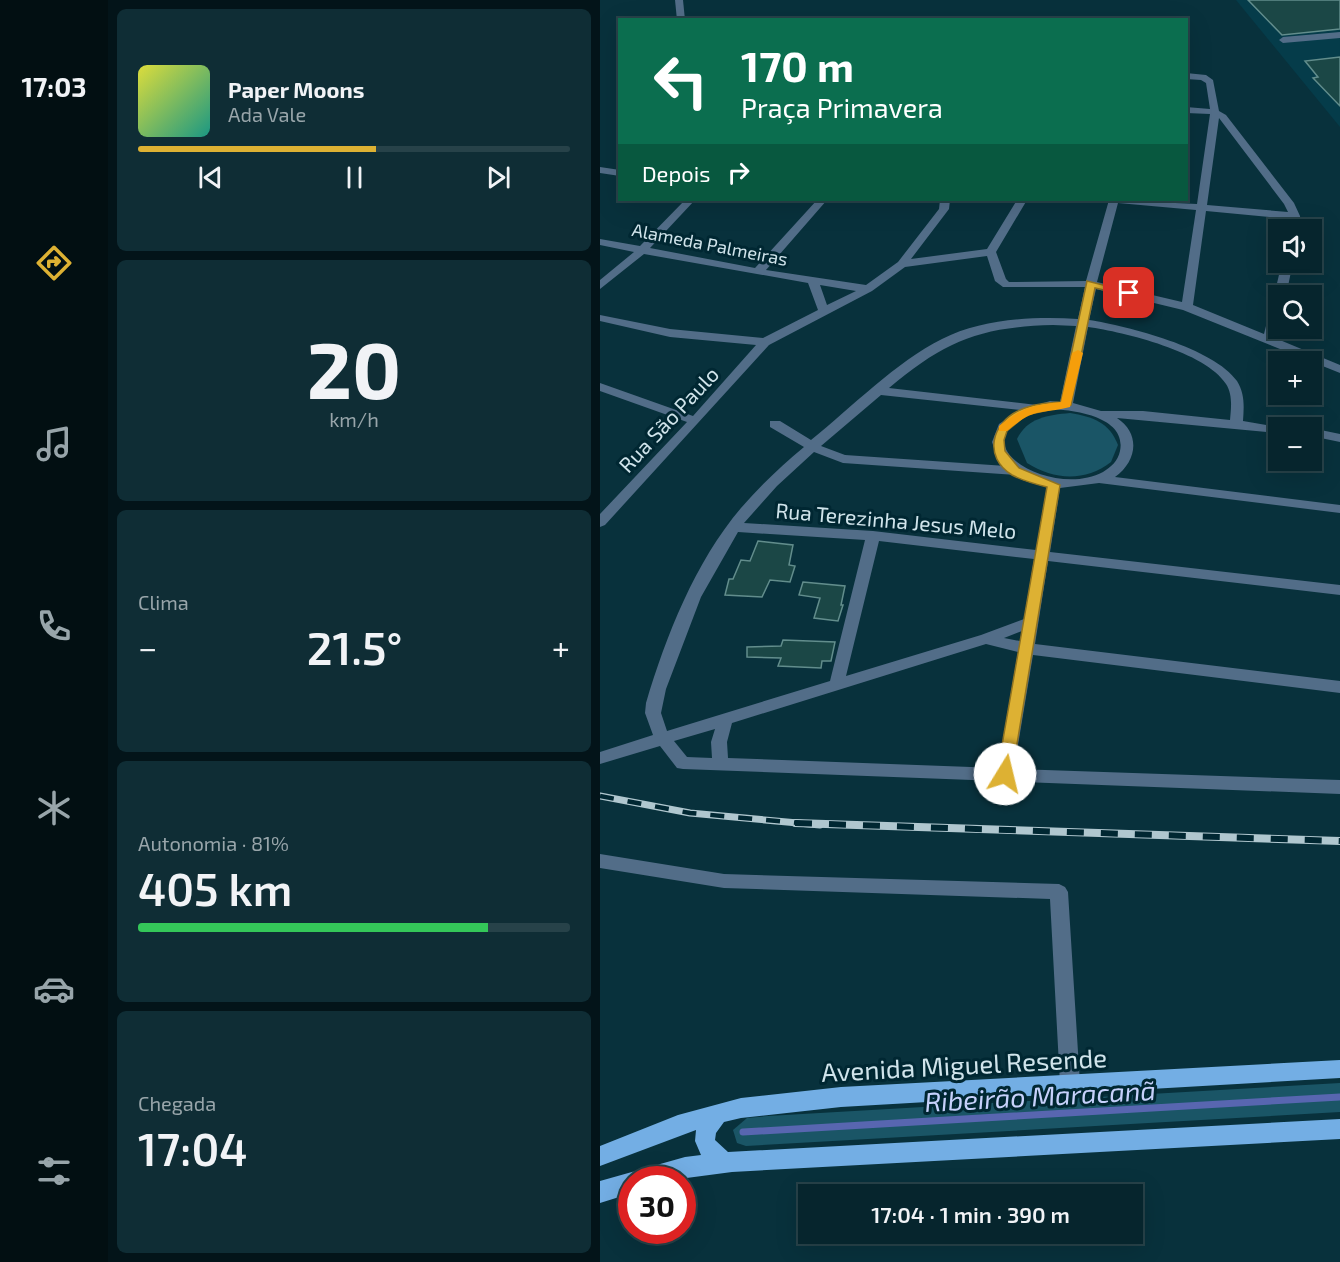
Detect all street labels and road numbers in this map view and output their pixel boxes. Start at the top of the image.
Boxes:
street label: Alameda Palmeiras [630,218,790,270]
street label: Rua São Paulo [613,361,723,477]
street label: Rua Terezinha Jesus Melo [775,497,1017,543]
street label: Avenida Miguel Resende [820,1041,1108,1087]

